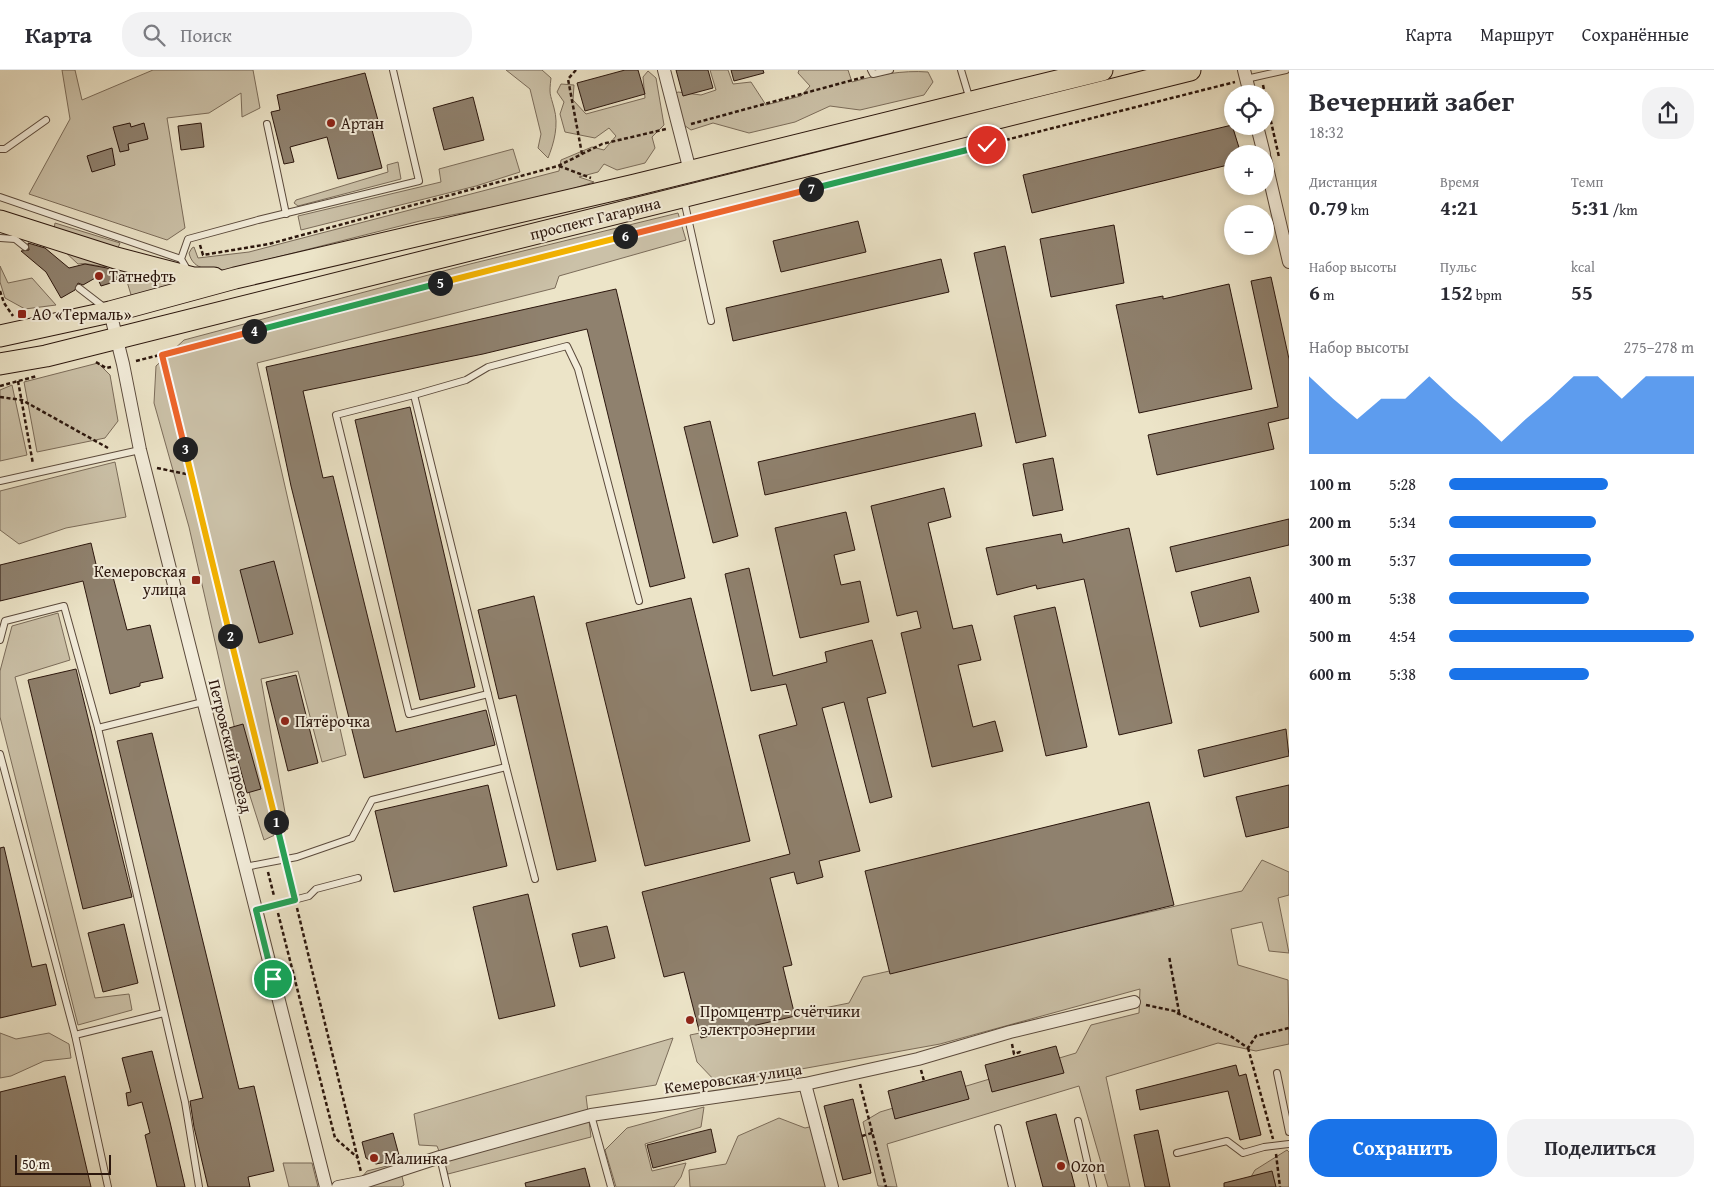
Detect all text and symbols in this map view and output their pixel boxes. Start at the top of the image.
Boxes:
search box [122,12,472,57]
text: Карта [25,17,92,52]
icon: search [140,21,168,49]
text: Поиск [180,21,232,49]
text: Карта [1406,21,1452,48]
text: Маршрут [1480,21,1554,48]
text: Сохранённые [1582,21,1689,48]
text: Вечерний забег [1309,80,1514,121]
map controls [1224,85,1274,255]
button: locate [1224,85,1274,135]
button: share [1642,87,1694,139]
place label: Артан [341,111,384,135]
marker: Артан [325,117,337,129]
text: 18:32 [1309,120,1344,144]
pin [966,124,1008,166]
icon: check [973,131,1001,159]
button: + [1224,145,1274,195]
text: Дистанция [1309,172,1377,192]
text: Время [1440,172,1479,192]
text: Темп [1571,172,1603,192]
pin: 7 [798,176,824,202]
text: 7 [808,179,815,199]
street label: проспект Гагарина [527,190,663,246]
text: 0.79 [1309,192,1348,223]
text: 4:21 [1440,192,1479,223]
text: 5:31 [1571,192,1610,223]
text: km [1348,200,1369,220]
text: /km [1610,200,1638,220]
button: − [1224,205,1274,255]
pin: 6 [612,224,638,248]
text: 6 [622,226,629,246]
text: Набор высоты [1309,257,1396,277]
text: Пульс [1440,257,1477,277]
text: kcal [1571,257,1595,277]
place label: Татнефть [109,264,177,288]
marker: Татнефть [93,270,105,282]
pin: 5 [428,270,452,296]
text: 5 [437,273,444,293]
text: 6 [1309,277,1320,308]
text: 152 [1440,277,1473,308]
text: 55 [1571,277,1593,308]
text: m [1320,285,1334,305]
text: bpm [1473,285,1502,305]
place label: АО «Термаль» [32,302,131,326]
marker: АО «Термаль» [16,308,28,320]
pin: 4 [242,318,266,344]
text: 4 [251,321,258,341]
text: Набор высоты [1309,335,1409,359]
text: 275–278 m [1624,335,1694,359]
pin: 3 [172,436,198,462]
text: 3 [182,439,189,459]
text: 100 m [1309,472,1351,496]
text: 5:28 [1389,472,1416,496]
text: 200 m [1309,510,1351,534]
text: 5:34 [1389,510,1416,534]
text: 300 m [1309,548,1351,572]
text: 5:37 [1389,548,1416,572]
place label: Кемеровская улица [94,559,186,601]
marker: Кемеровская улица [190,574,202,586]
text: 400 m [1309,586,1351,610]
text: 5:38 [1389,586,1416,610]
pin: 2 [218,624,242,648]
text: 500 m [1309,624,1351,648]
text: 4:54 [1389,624,1416,648]
text: 2 [227,626,234,646]
text: 600 m [1309,662,1351,686]
text: 5:38 [1389,662,1416,686]
street label: Петровский проезд [203,677,259,816]
place label: Пятёрочка [295,709,370,733]
marker: Пятёрочка [279,715,291,727]
pin: 1 [264,810,288,834]
text: 1 [273,812,280,832]
pin [252,958,294,1000]
icon: arrive [259,965,287,993]
place label: Промцентр - счётчики электроэнергии [700,999,861,1041]
marker: Промцентр - счётчики электроэнергии [684,1014,696,1026]
street label: Кемеровская улица [663,1056,804,1100]
button: Сохранить [1309,1119,1497,1177]
button: Поделиться [1507,1119,1694,1177]
place label: Малинка [384,1146,448,1170]
scale bar [15,1152,111,1175]
marker: Малинка [368,1152,380,1164]
text: 50 m [22,1154,50,1174]
place label: Ozon [1071,1154,1105,1178]
marker: Ozon [1055,1160,1067,1172]

